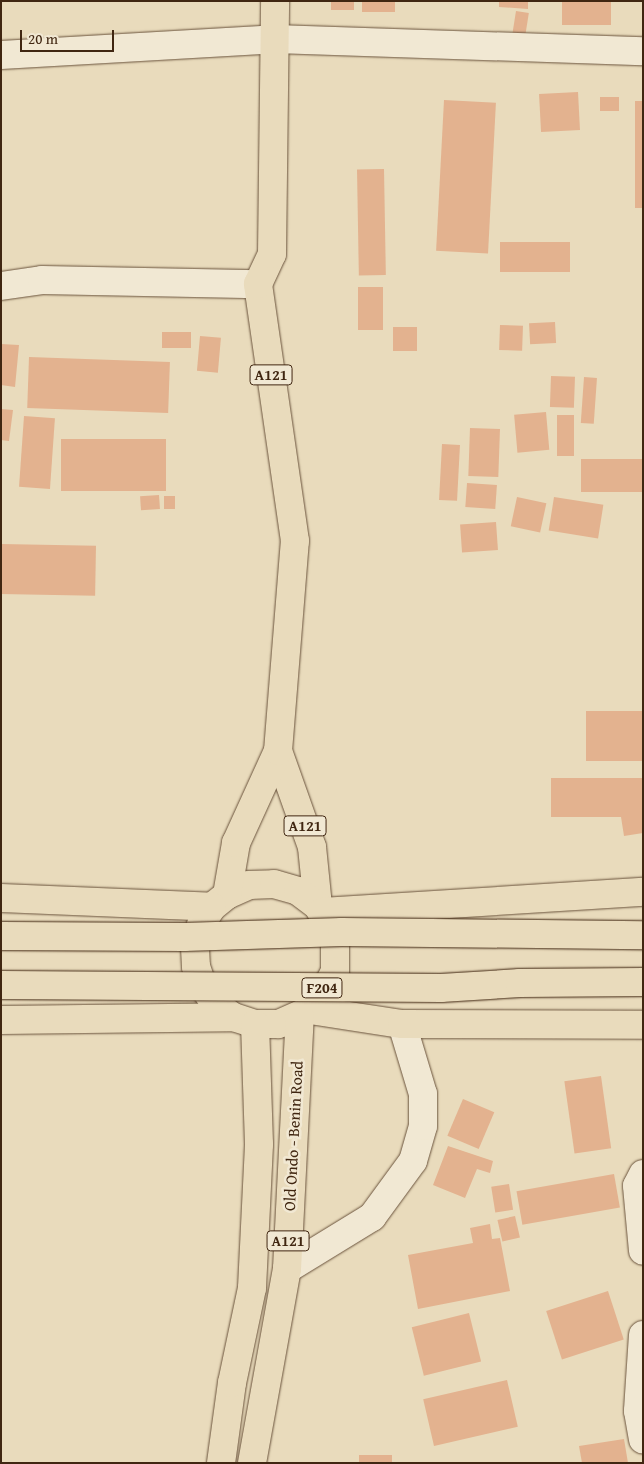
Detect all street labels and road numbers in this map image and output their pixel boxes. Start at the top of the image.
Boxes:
road number: A121 [248,362,294,388]
road number: A121 [282,814,328,838]
road number: F204 [301,976,343,1000]
street label: Old Ondo - Benin Road [279,1060,307,1212]
road number: A121 [266,1228,310,1254]

